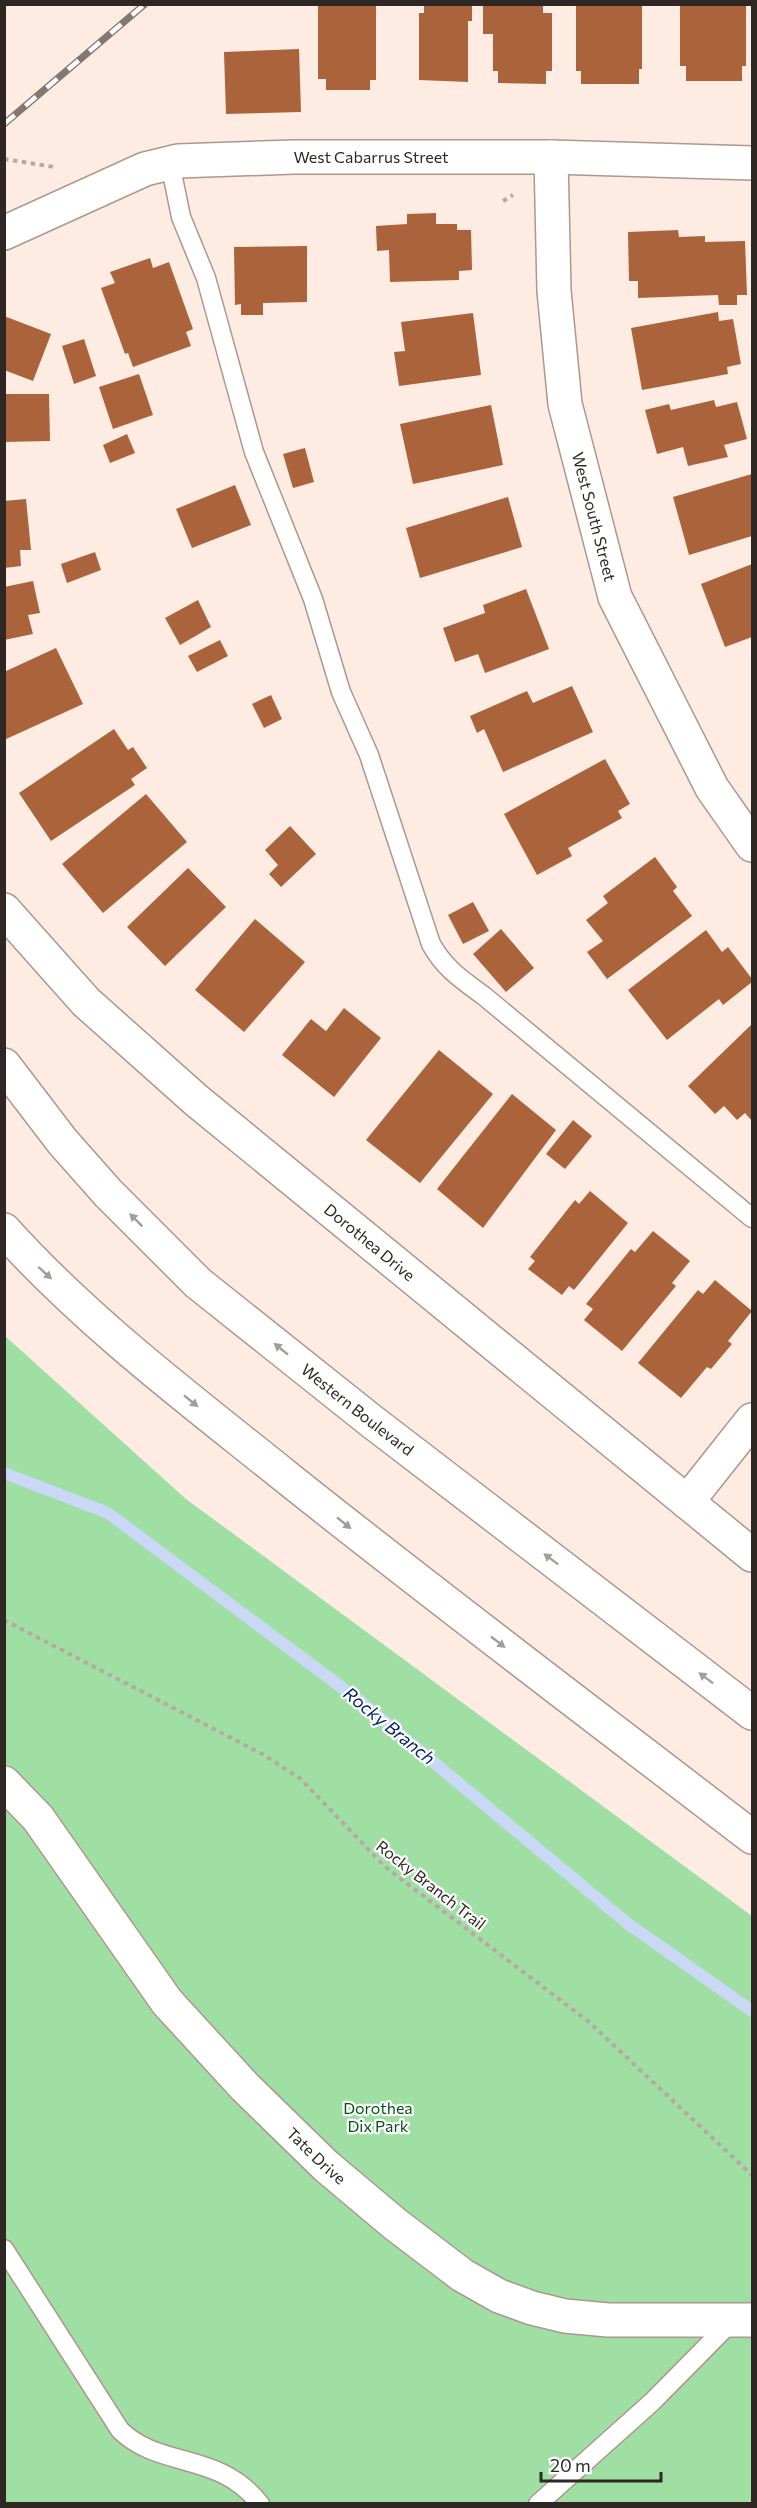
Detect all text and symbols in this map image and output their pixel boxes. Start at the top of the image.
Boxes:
street label: West Cabarrus Street [294,147,449,166]
street label: West South Street [569,450,621,584]
street label: Dorothea Drive [321,1199,419,1284]
one-way arrow [129,1214,143,1228]
one-way arrow [37,1266,52,1279]
one-way arrow [273,1343,289,1356]
street label: Western Boulevard [298,1359,418,1459]
one-way arrow [184,1395,199,1407]
one-way arrow [336,1516,351,1529]
one-way arrow [543,1553,559,1566]
one-way arrow [490,1636,506,1649]
one-way arrow [698,1671,714,1684]
water label: Rocky Branch [339,1682,440,1769]
street label: Rocky Branch Trail [373,1836,490,1933]
park label: Dorothea Dix Park [343,2098,413,2135]
street label: Tate Drive [283,2123,350,2188]
scale bar [541,2445,661,2483]
text: 20 m [550,2454,591,2476]

